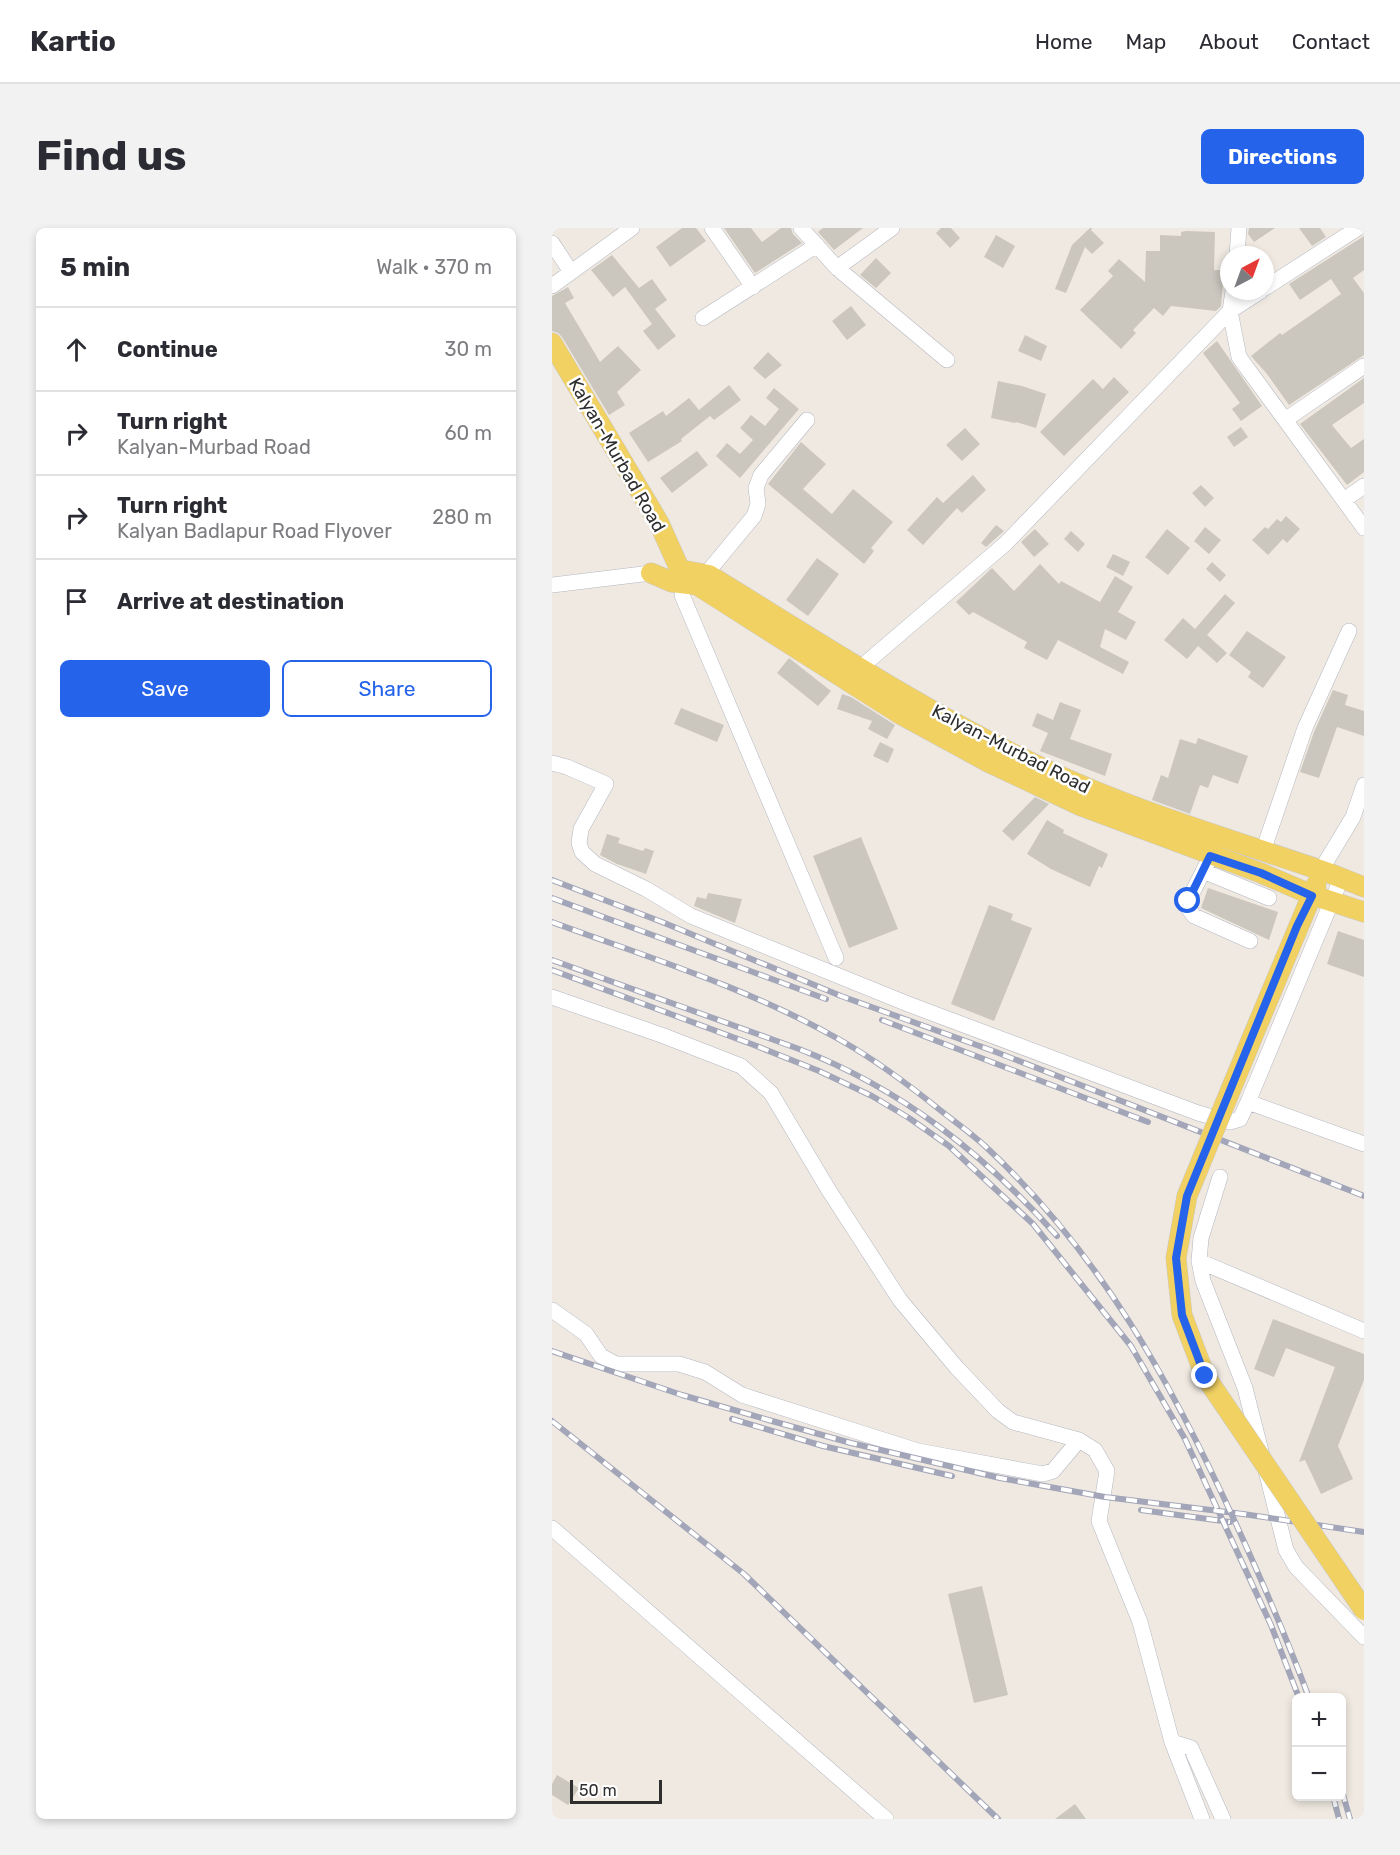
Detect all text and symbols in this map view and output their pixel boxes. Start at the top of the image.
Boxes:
text: Kartio [30,25,116,58]
text: Home [1035,29,1092,54]
text: Map [1125,29,1166,54]
text: About [1199,29,1259,54]
text: Contact [1292,29,1370,54]
button: Directions [1201,129,1364,184]
text: Find us [36,131,187,181]
north arrow [1220,246,1274,300]
text: 5 min [60,252,130,283]
text: Walk · 370 m [376,255,492,279]
icon: ahead [60,333,93,366]
text: Continue [117,336,218,363]
text: 30 m [445,337,492,361]
street label: Kalyan-Murbad Road [564,374,670,536]
text: Turn right [117,408,227,435]
icon: right [60,417,93,450]
text: 60 m [445,421,492,445]
text: Kalyan-Murbad Road [117,435,311,459]
text: Turn right [117,492,227,519]
icon: right [60,501,93,534]
text: 280 m [432,505,492,529]
text: Kalyan Badlapur Road Flyover [117,519,392,543]
icon: arrive [60,585,93,618]
text: Arrive at destination [117,588,344,615]
button: Save [60,660,270,717]
button: Share [282,660,492,717]
street label: Kalyan-Murbad Road [928,700,1094,798]
route start [1174,887,1200,913]
route end [1191,1362,1217,1388]
map controls [1292,1693,1346,1801]
button: + [1292,1693,1346,1747]
button: − [1292,1747,1346,1801]
scale bar [570,1777,662,1804]
text: 50 m [579,1781,617,1800]

